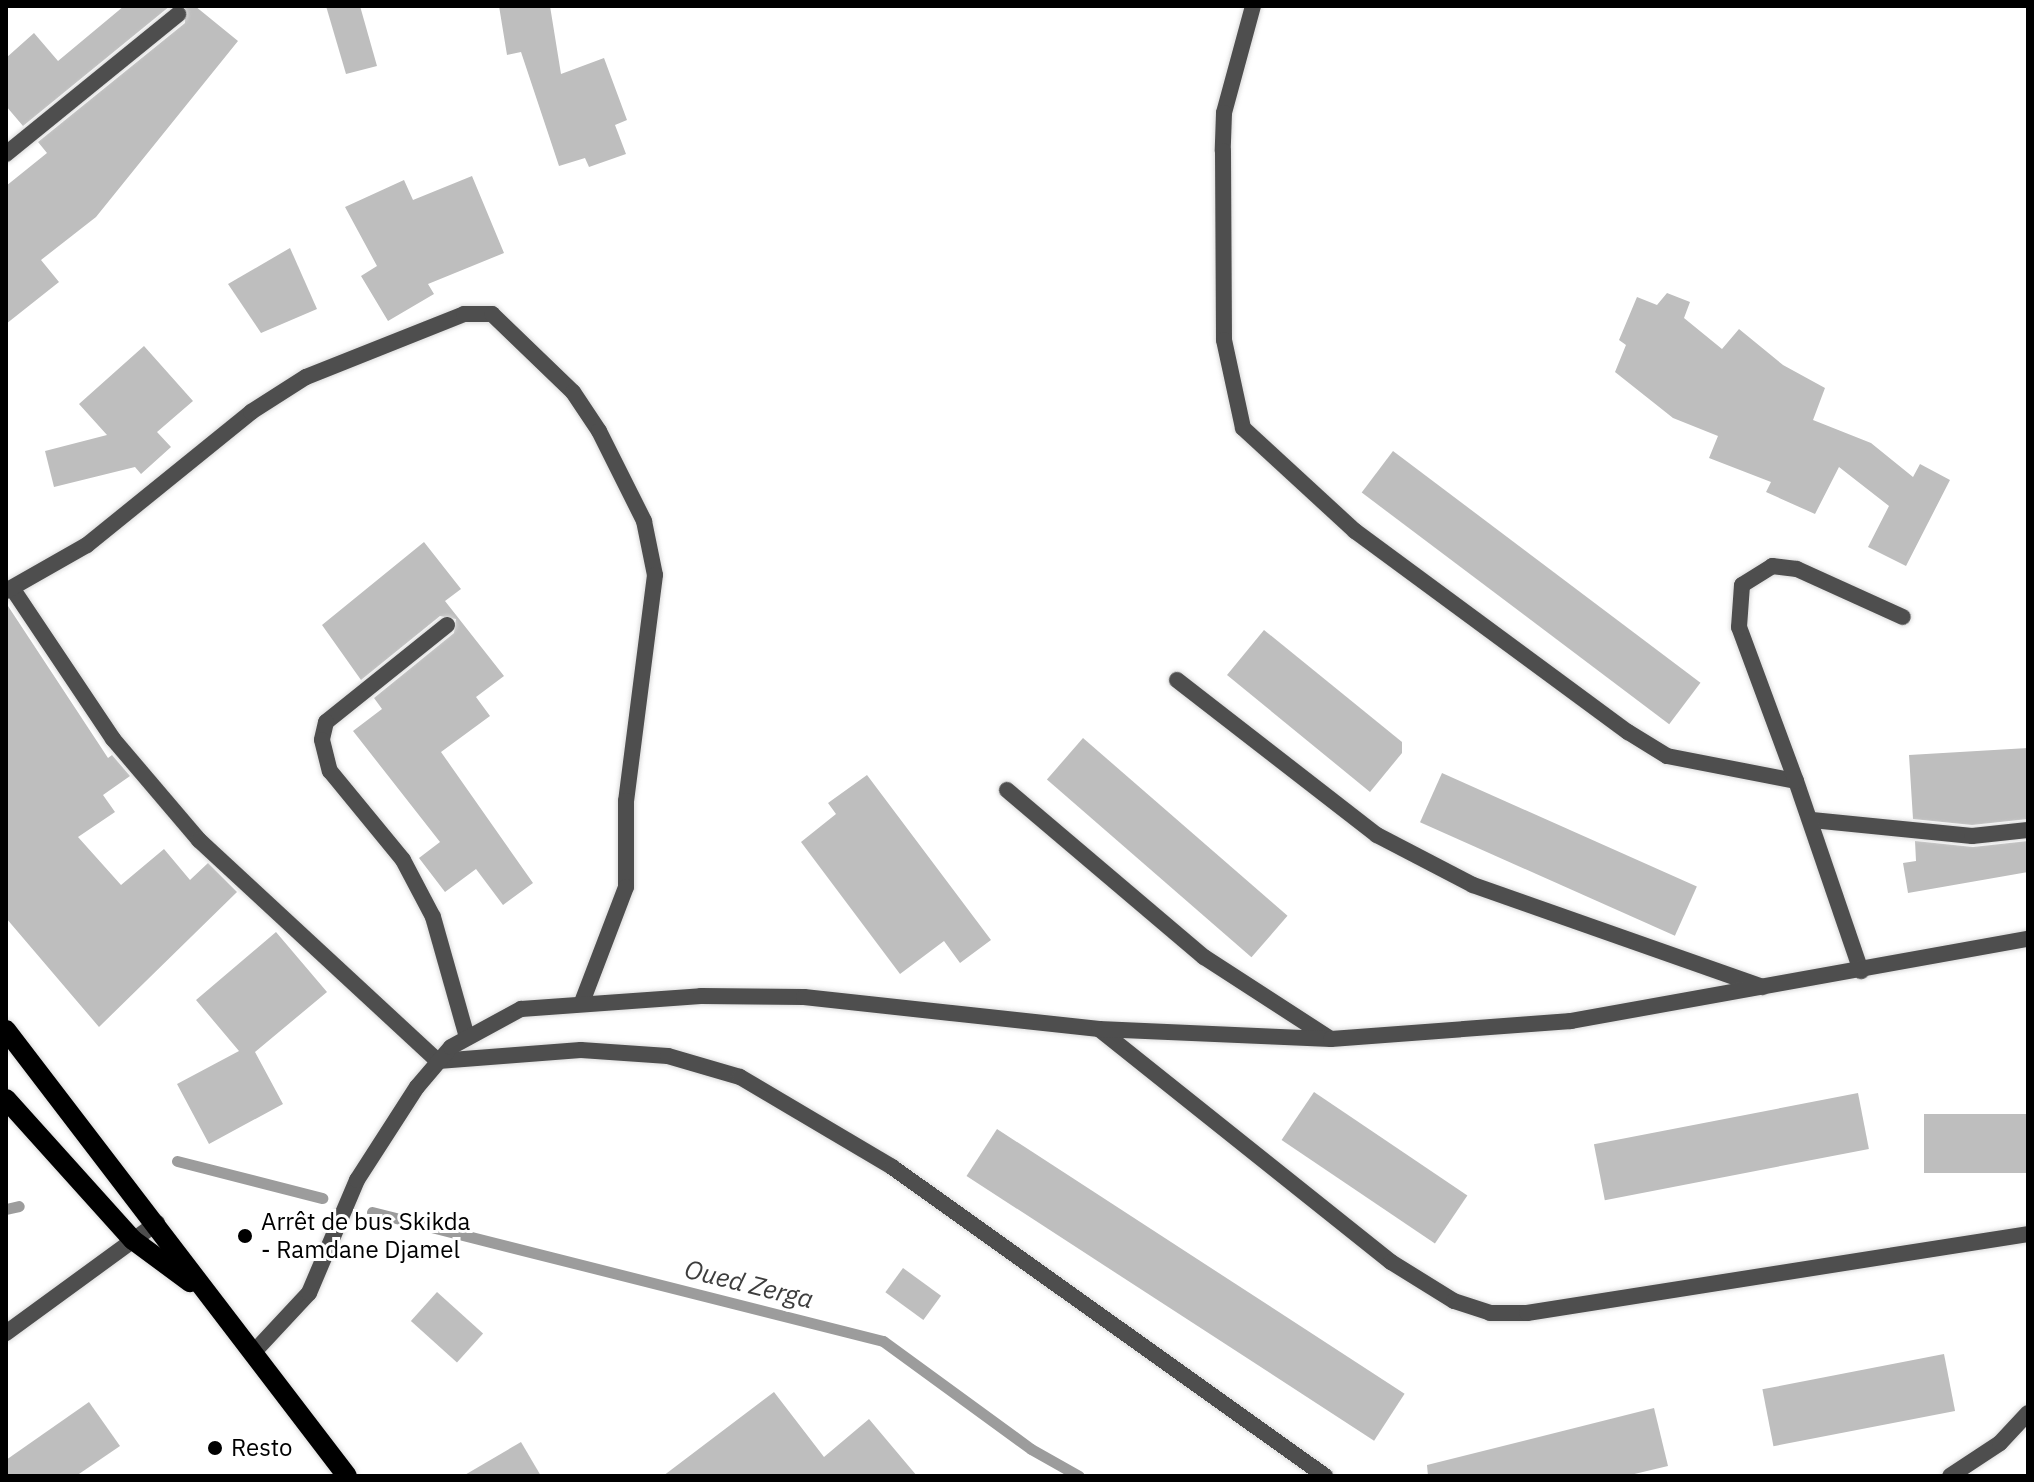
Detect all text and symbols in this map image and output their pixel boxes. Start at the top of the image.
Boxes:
place label: Arrêt de bus Skikda - Ramdane Djamel [261,1208,470,1264]
marker: Arrêt de bus Skikda - Ramdane Djamel [236,1227,254,1245]
water label: Oued Zerga [681,1253,817,1315]
place label: Resto [231,1434,292,1462]
marker: Resto [206,1439,224,1457]

